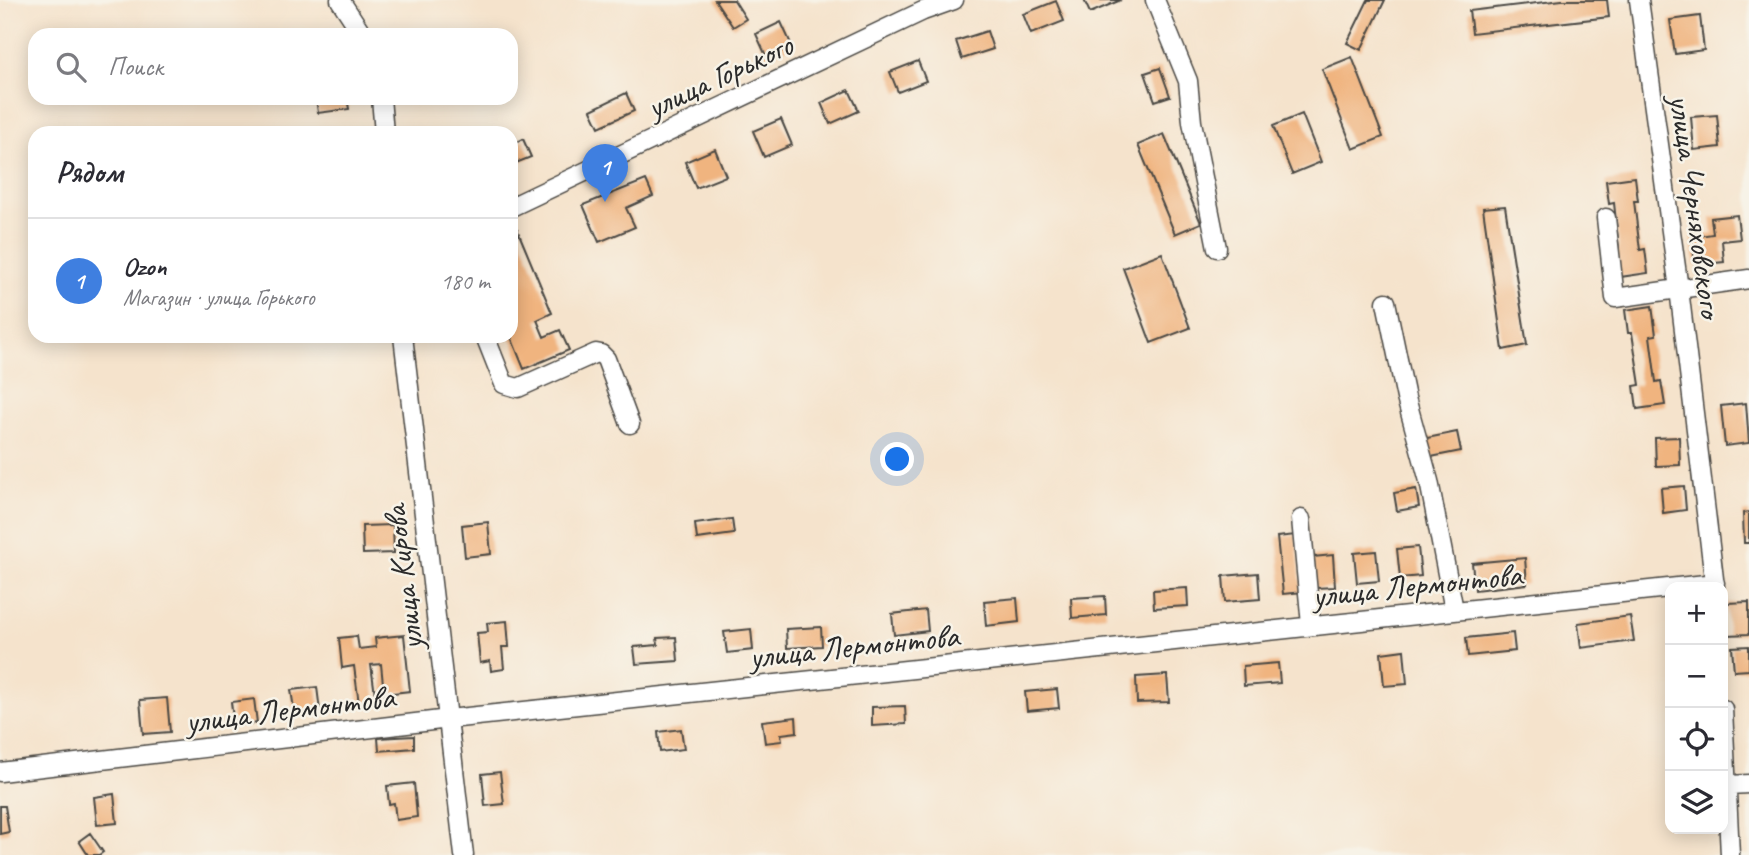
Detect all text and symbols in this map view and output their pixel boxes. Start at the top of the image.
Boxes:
street label: улица Горького [638,23,800,129]
search box [28,28,518,105]
icon: search [52,48,90,86]
text: Поиск [108,50,163,83]
street label: улица Черняховского [1659,90,1733,324]
pin: 1 [582,144,628,202]
text: Рядом [56,153,123,191]
text: Ozon [123,250,166,283]
text: 1 [74,267,84,296]
text: 180 m [441,267,490,296]
text: Магазин · улица Горького [123,283,315,312]
your location [880,442,914,476]
street label: улица Кирова [373,501,433,655]
street label: улица Лермонтова [1308,553,1527,617]
map controls [1665,582,1728,834]
button: + [1665,582,1728,645]
street label: улица Лермонтова [745,614,964,678]
button: − [1665,645,1728,708]
street label: улица Лермонтова [181,675,400,743]
button: locate [1665,708,1728,771]
button: layers [1665,771,1728,834]

